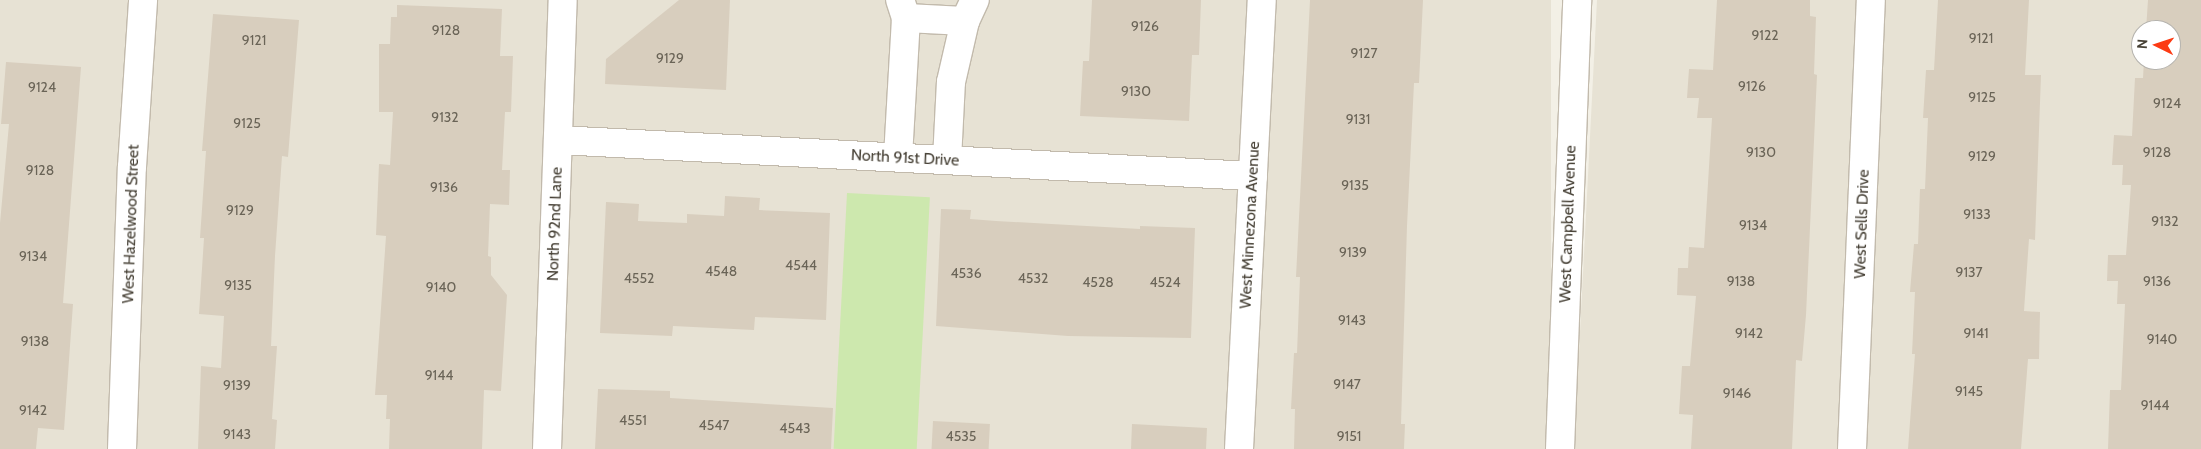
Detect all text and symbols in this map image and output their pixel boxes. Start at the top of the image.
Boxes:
house number: 9126 [1131,18,1159,34]
north arrow [2131,20,2181,70]
house number: 9128 [432,22,460,38]
house number: 9122 [1751,27,1779,43]
house number: 9121 [1969,30,1993,46]
house number: 9121 [242,32,266,48]
text: N [2133,38,2151,50]
house number: 9127 [1351,45,1377,61]
house number: 9129 [656,50,684,66]
house number: 9126 [1738,78,1766,94]
house number: 9124 [28,79,56,95]
house number: 9130 [1121,83,1151,99]
house number: 9125 [1968,89,1996,105]
house number: 9124 [2153,95,2181,111]
house number: 9132 [431,109,459,125]
house number: 9131 [1346,111,1370,127]
house number: 9125 [233,115,261,131]
street label: West Minnezona Avenue [1236,141,1264,309]
street label: West Hazelwood Street [119,144,143,304]
house number: 9130 [1746,144,1776,160]
house number: 9128 [2143,144,2171,160]
street label: West Campbell Avenue [1556,145,1580,303]
street label: North 91st Drive [850,146,960,170]
house number: 9129 [1968,148,1996,164]
house number: 9128 [26,162,54,178]
street label: North 92nd Lane [543,167,567,281]
street label: West Sells Drive [1850,169,1874,279]
house number: 9135 [1341,177,1369,193]
house number: 9136 [430,179,458,195]
house number: 9129 [226,202,254,218]
house number: 9133 [1963,206,1991,222]
house number: 9132 [2151,213,2179,229]
house number: 9134 [1739,217,1767,233]
house number: 9139 [1339,244,1367,260]
house number: 9134 [19,248,47,264]
house number: 4544 [785,257,817,273]
house number: 4548 [705,263,737,279]
house number: 9137 [1955,264,1983,280]
house number: 4536 [950,265,982,281]
house number: 4552 [624,270,654,286]
house number: 4532 [1018,270,1048,286]
house number: 9138 [1727,273,1755,289]
house number: 9136 [2143,273,2171,289]
house number: 4528 [1082,274,1114,290]
house number: 4524 [1149,274,1181,290]
house number: 9135 [224,277,252,293]
house number: 9140 [426,279,456,295]
house number: 9143 [1338,312,1366,328]
house number: 9142 [1735,325,1763,341]
house number: 9141 [1963,325,1989,341]
house number: 9140 [2147,331,2177,347]
house number: 9138 [21,333,49,349]
house number: 9144 [425,367,453,383]
house number: 9147 [1333,376,1361,392]
house number: 9139 [223,377,251,393]
house number: 9145 [1955,383,1983,399]
house number: 9146 [1723,385,1751,401]
house number: 9144 [2141,397,2169,413]
house number: 9142 [19,402,47,418]
house number: 4551 [619,412,647,428]
house number: 4547 [699,417,729,433]
house number: 4543 [779,420,811,436]
house number: 9143 [223,426,251,442]
house number: 4535 [946,428,976,444]
house number: 9151 [1337,428,1361,444]

